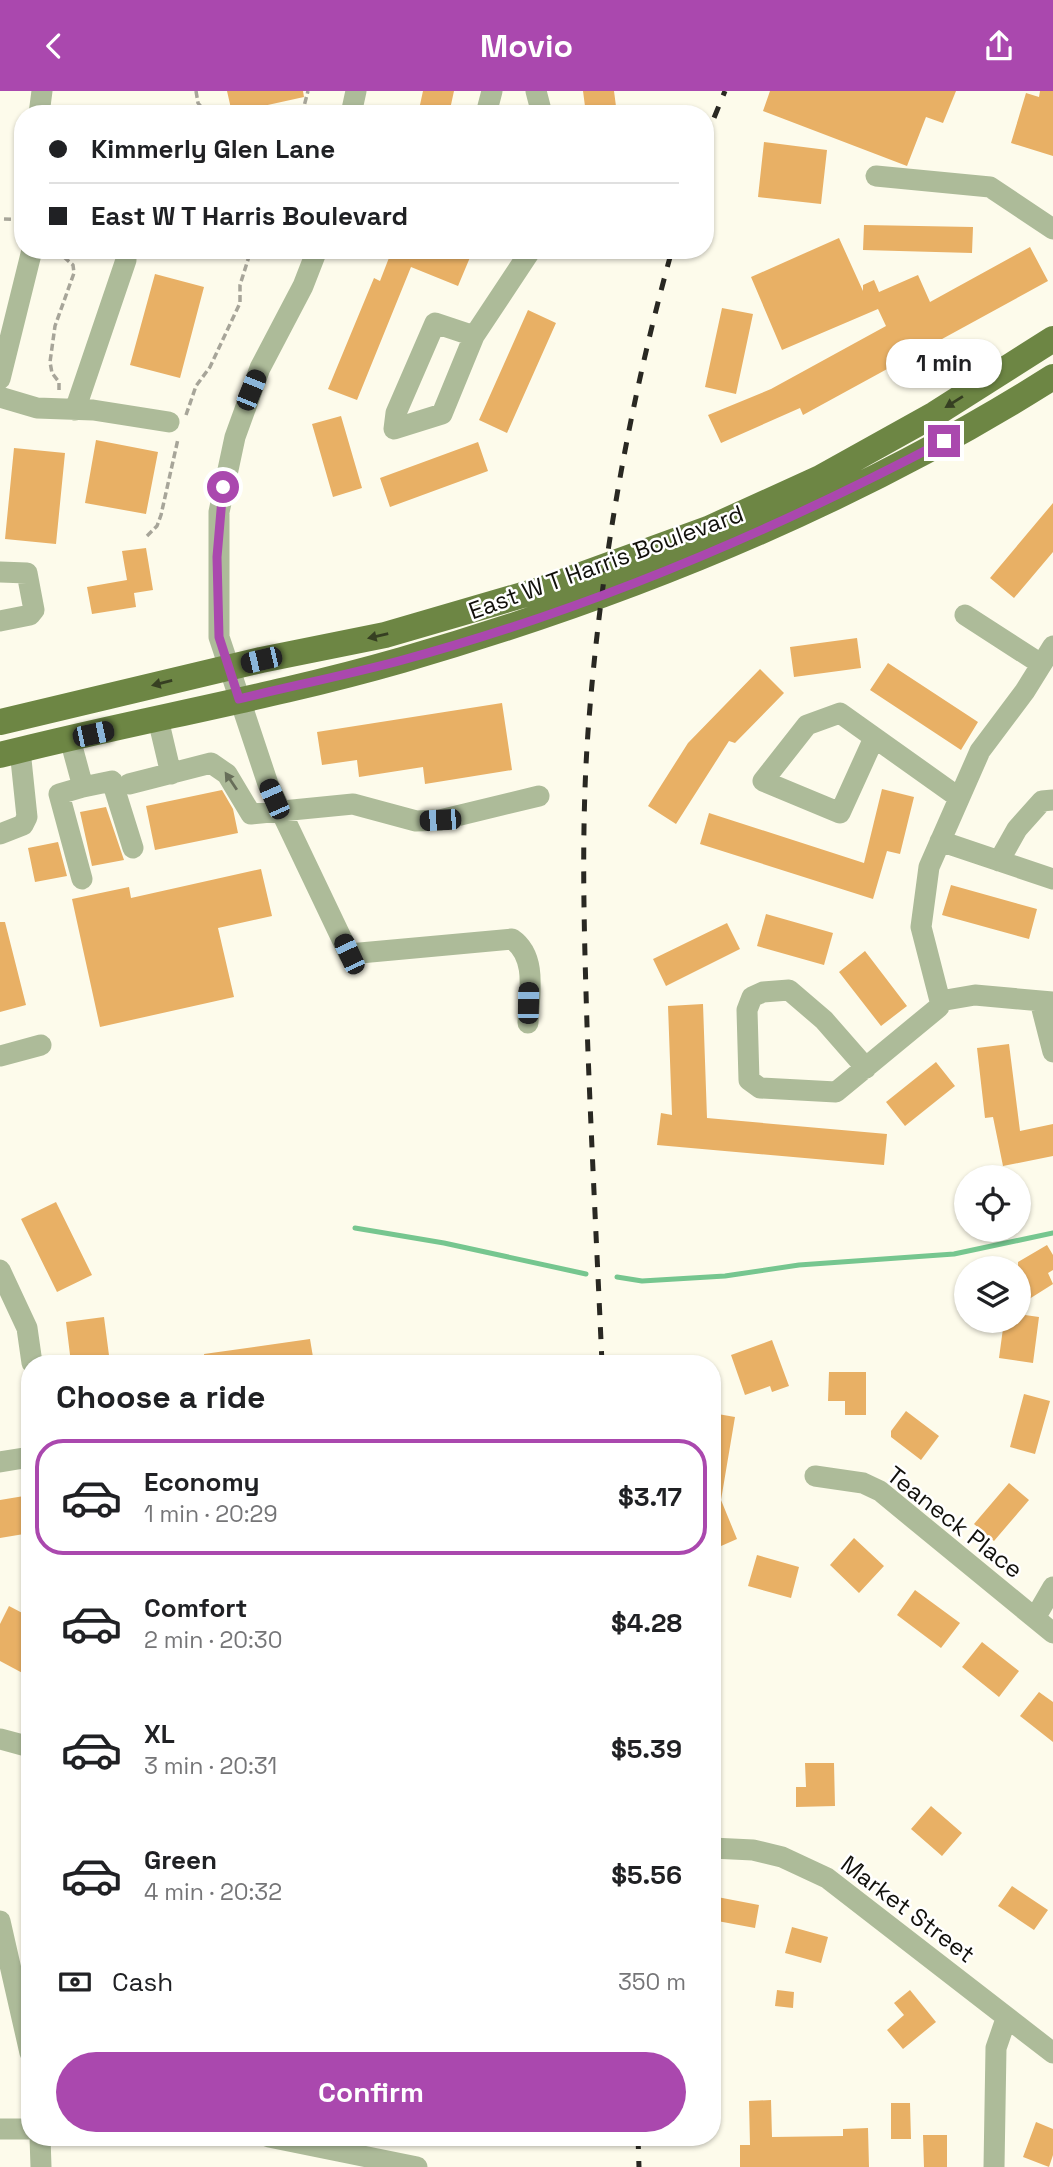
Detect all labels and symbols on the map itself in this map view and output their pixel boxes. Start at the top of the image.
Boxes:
callout: 1 min [886,339,1002,389]
car [234,367,269,413]
one-way arrow [944,396,964,409]
route end [928,425,960,457]
route start [207,471,239,503]
street label: East W T Harris Boulevard [464,498,748,626]
one-way arrow [366,631,388,642]
car [239,645,284,675]
one-way arrow [151,678,173,689]
car [71,719,116,749]
one-way arrow [224,772,238,790]
car [256,776,293,822]
car [419,808,462,832]
car [331,931,368,977]
car [518,982,539,1024]
street label: Teaneck Place [881,1459,1029,1585]
street label: Market Street [835,1848,981,1970]

